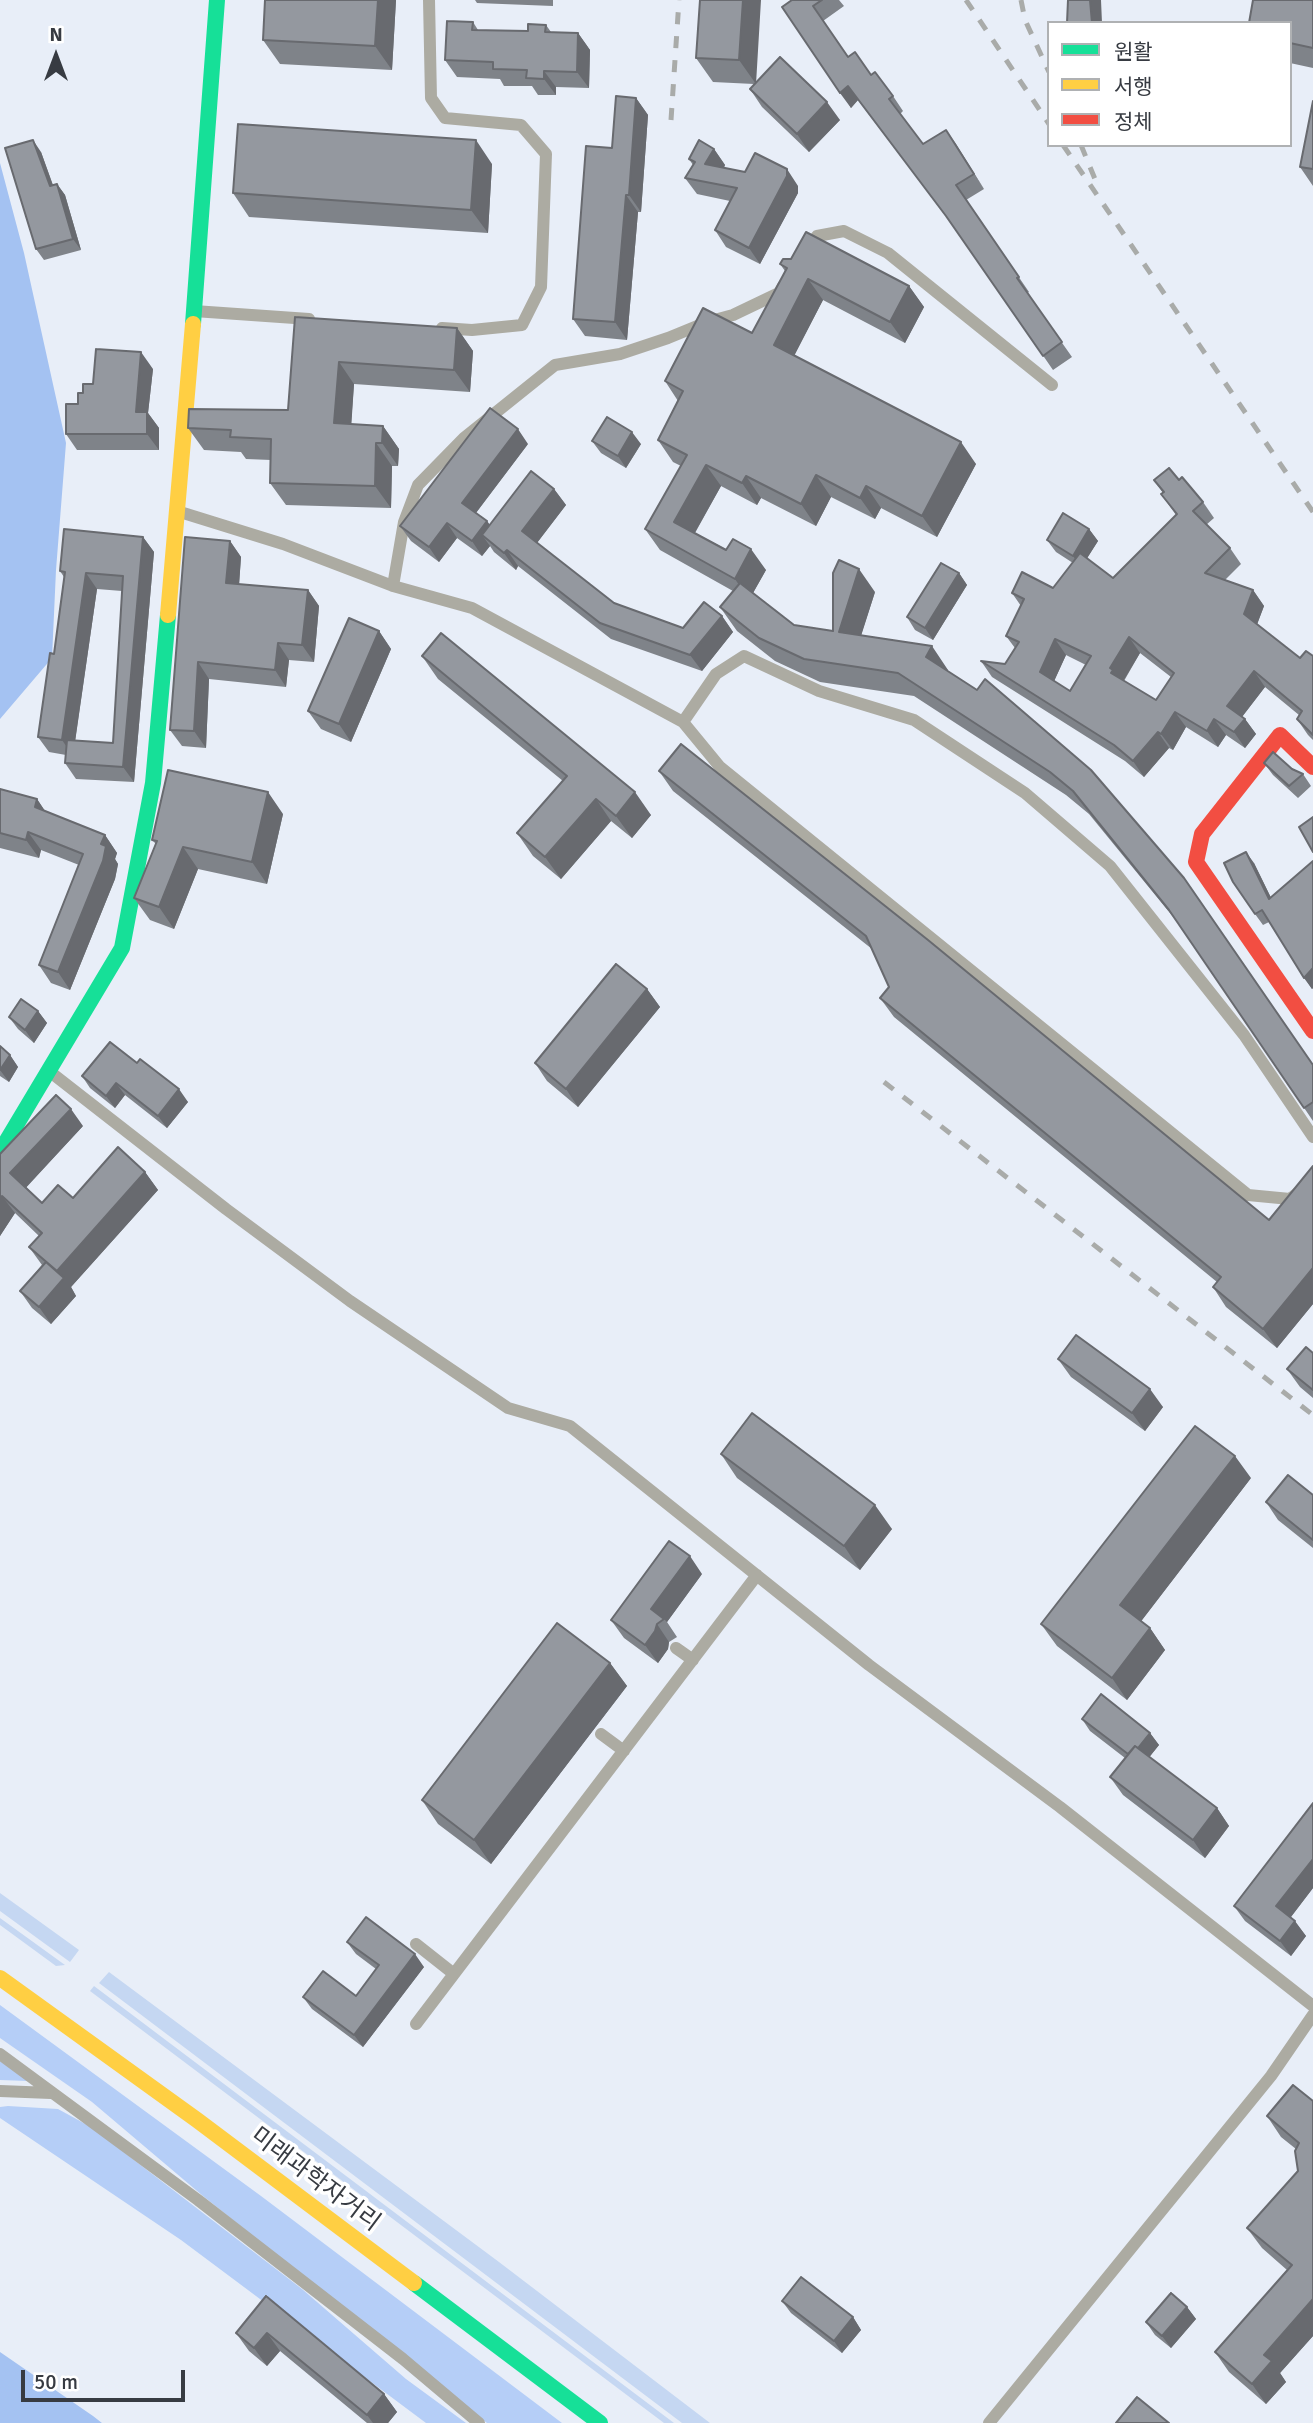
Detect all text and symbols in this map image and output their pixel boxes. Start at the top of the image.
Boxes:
north arrow [21,21,91,91]
legend [1047,21,1292,147]
text: N [49,23,63,47]
text: 원활 [1114,39,1153,65]
text: 서행 [1114,74,1153,100]
text: 정체 [1114,109,1153,135]
street label: 미래과학자거리 [245,2122,385,2238]
scale bar [24,2356,189,2400]
text: 50 m [34,2369,78,2395]

